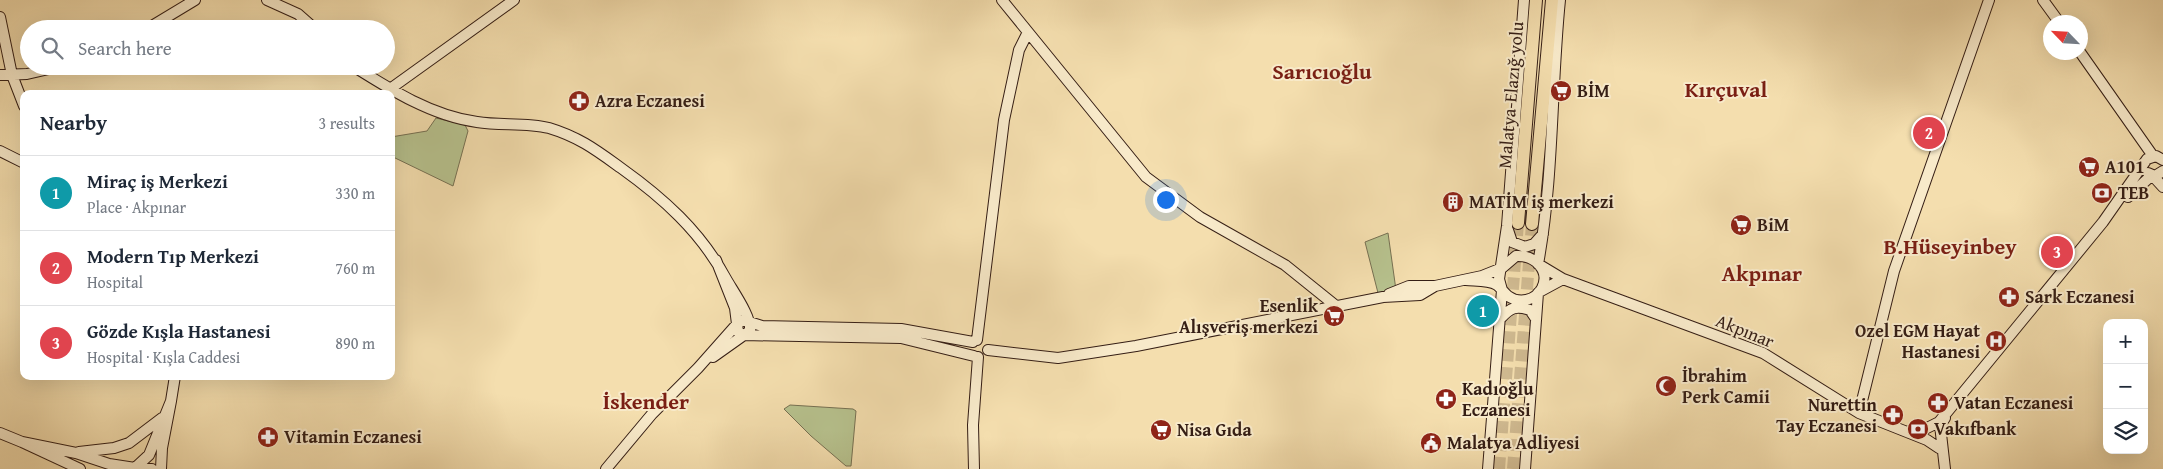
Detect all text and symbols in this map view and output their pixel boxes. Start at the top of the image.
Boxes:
north arrow [2043,15,2088,60]
search box [20,20,395,75]
street label: Malatya-Elazığ yolu [1491,20,1530,170]
icon: search [38,34,66,62]
text: Search here [78,34,172,62]
district label: Sarıcıoğlu [1272,55,1372,87]
district label: Kırçuval [1685,73,1767,105]
place label: BİM [1577,77,1610,104]
supermarket icon: BİM [1549,79,1573,103]
place label: Azra Eczanesi [595,87,705,114]
pharmacy icon: Azra Eczanesi [567,89,591,113]
text: Nearby [40,107,107,138]
text: 3 results [318,111,375,135]
pin: 2 [1913,114,1945,152]
place label: A101 [2105,153,2144,180]
supermarket icon: A101 [2077,155,2101,179]
text: Miraç iş Merkezi [87,167,228,195]
place label: TEB [2118,179,2149,206]
text: 1 [52,181,60,205]
text: 330 m [335,181,375,205]
bank icon: TEB [2090,181,2114,205]
your location [1153,187,1179,213]
place label: MATİM iş merkezi [1469,188,1614,215]
building icon: MATİM iş merkezi [1441,190,1465,214]
text: Place · Akpınar [87,195,186,219]
place label: BiM [1757,211,1789,238]
supermarket icon: BiM [1729,213,1753,237]
district label: B.Hüseyinbey [1883,230,2017,262]
pin: 3 [2041,233,2073,271]
text: Modern Tıp Merkezi [87,242,259,270]
text: 2 [52,256,60,280]
text: 760 m [335,256,375,280]
district label: Akpınar [1722,257,1802,289]
text: Hospital [87,270,143,294]
place label: Sark Eczanesi [2025,283,2135,310]
pharmacy icon: Sark Eczanesi [1997,285,2021,309]
place label: Esenlik Alışveriş merkezi [1179,292,1319,340]
pin: 1 [1467,292,1499,330]
supermarket icon: Esenlik Alışveriş merkezi [1322,304,1346,328]
street label: Akpınar [1712,307,1779,355]
text: Gözde Kışla Hastanesi [87,317,271,345]
place label: Ozel EGM Hayat Hastanesi [1855,317,1980,365]
map controls [2103,319,2148,454]
button: + [2103,319,2148,364]
hospital icon: Ozel EGM Hayat Hastanesi [1984,329,2008,353]
text: 3 [52,331,60,355]
text: 890 m [335,331,375,355]
text: Hospital · Kışla Caddesi [87,345,240,369]
place label: İbrahim Perk Camii [1682,362,1770,410]
button: − [2103,364,2148,409]
mosque icon: İbrahim Perk Camii [1654,374,1678,398]
place label: Kadıoğlu Eczanesi [1462,375,1534,423]
district label: İskender [603,385,689,417]
pharmacy icon: Kadıoğlu Eczanesi [1434,387,1458,411]
place label: Vatan Eczanesi [1954,389,2074,416]
place label: Nurettin Tay Eczanesi [1776,391,1877,439]
pharmacy icon: Vatan Eczanesi [1926,391,1950,415]
pharmacy icon: Nurettin Tay Eczanesi [1881,403,1905,427]
button: layers [2103,409,2148,454]
place label: Vakıfbank [1934,415,2017,442]
place label: Nisa Gıda [1177,416,1252,443]
bank icon: Vakıfbank [1906,417,1930,441]
supermarket icon: Nisa Gıda [1149,418,1173,442]
place label: Vitamin Eczanesi [284,423,422,450]
pharmacy icon: Vitamin Eczanesi [256,425,280,449]
place label: Malatya Adliyesi [1447,429,1580,456]
public building icon: Malatya Adliyesi [1419,431,1443,455]

